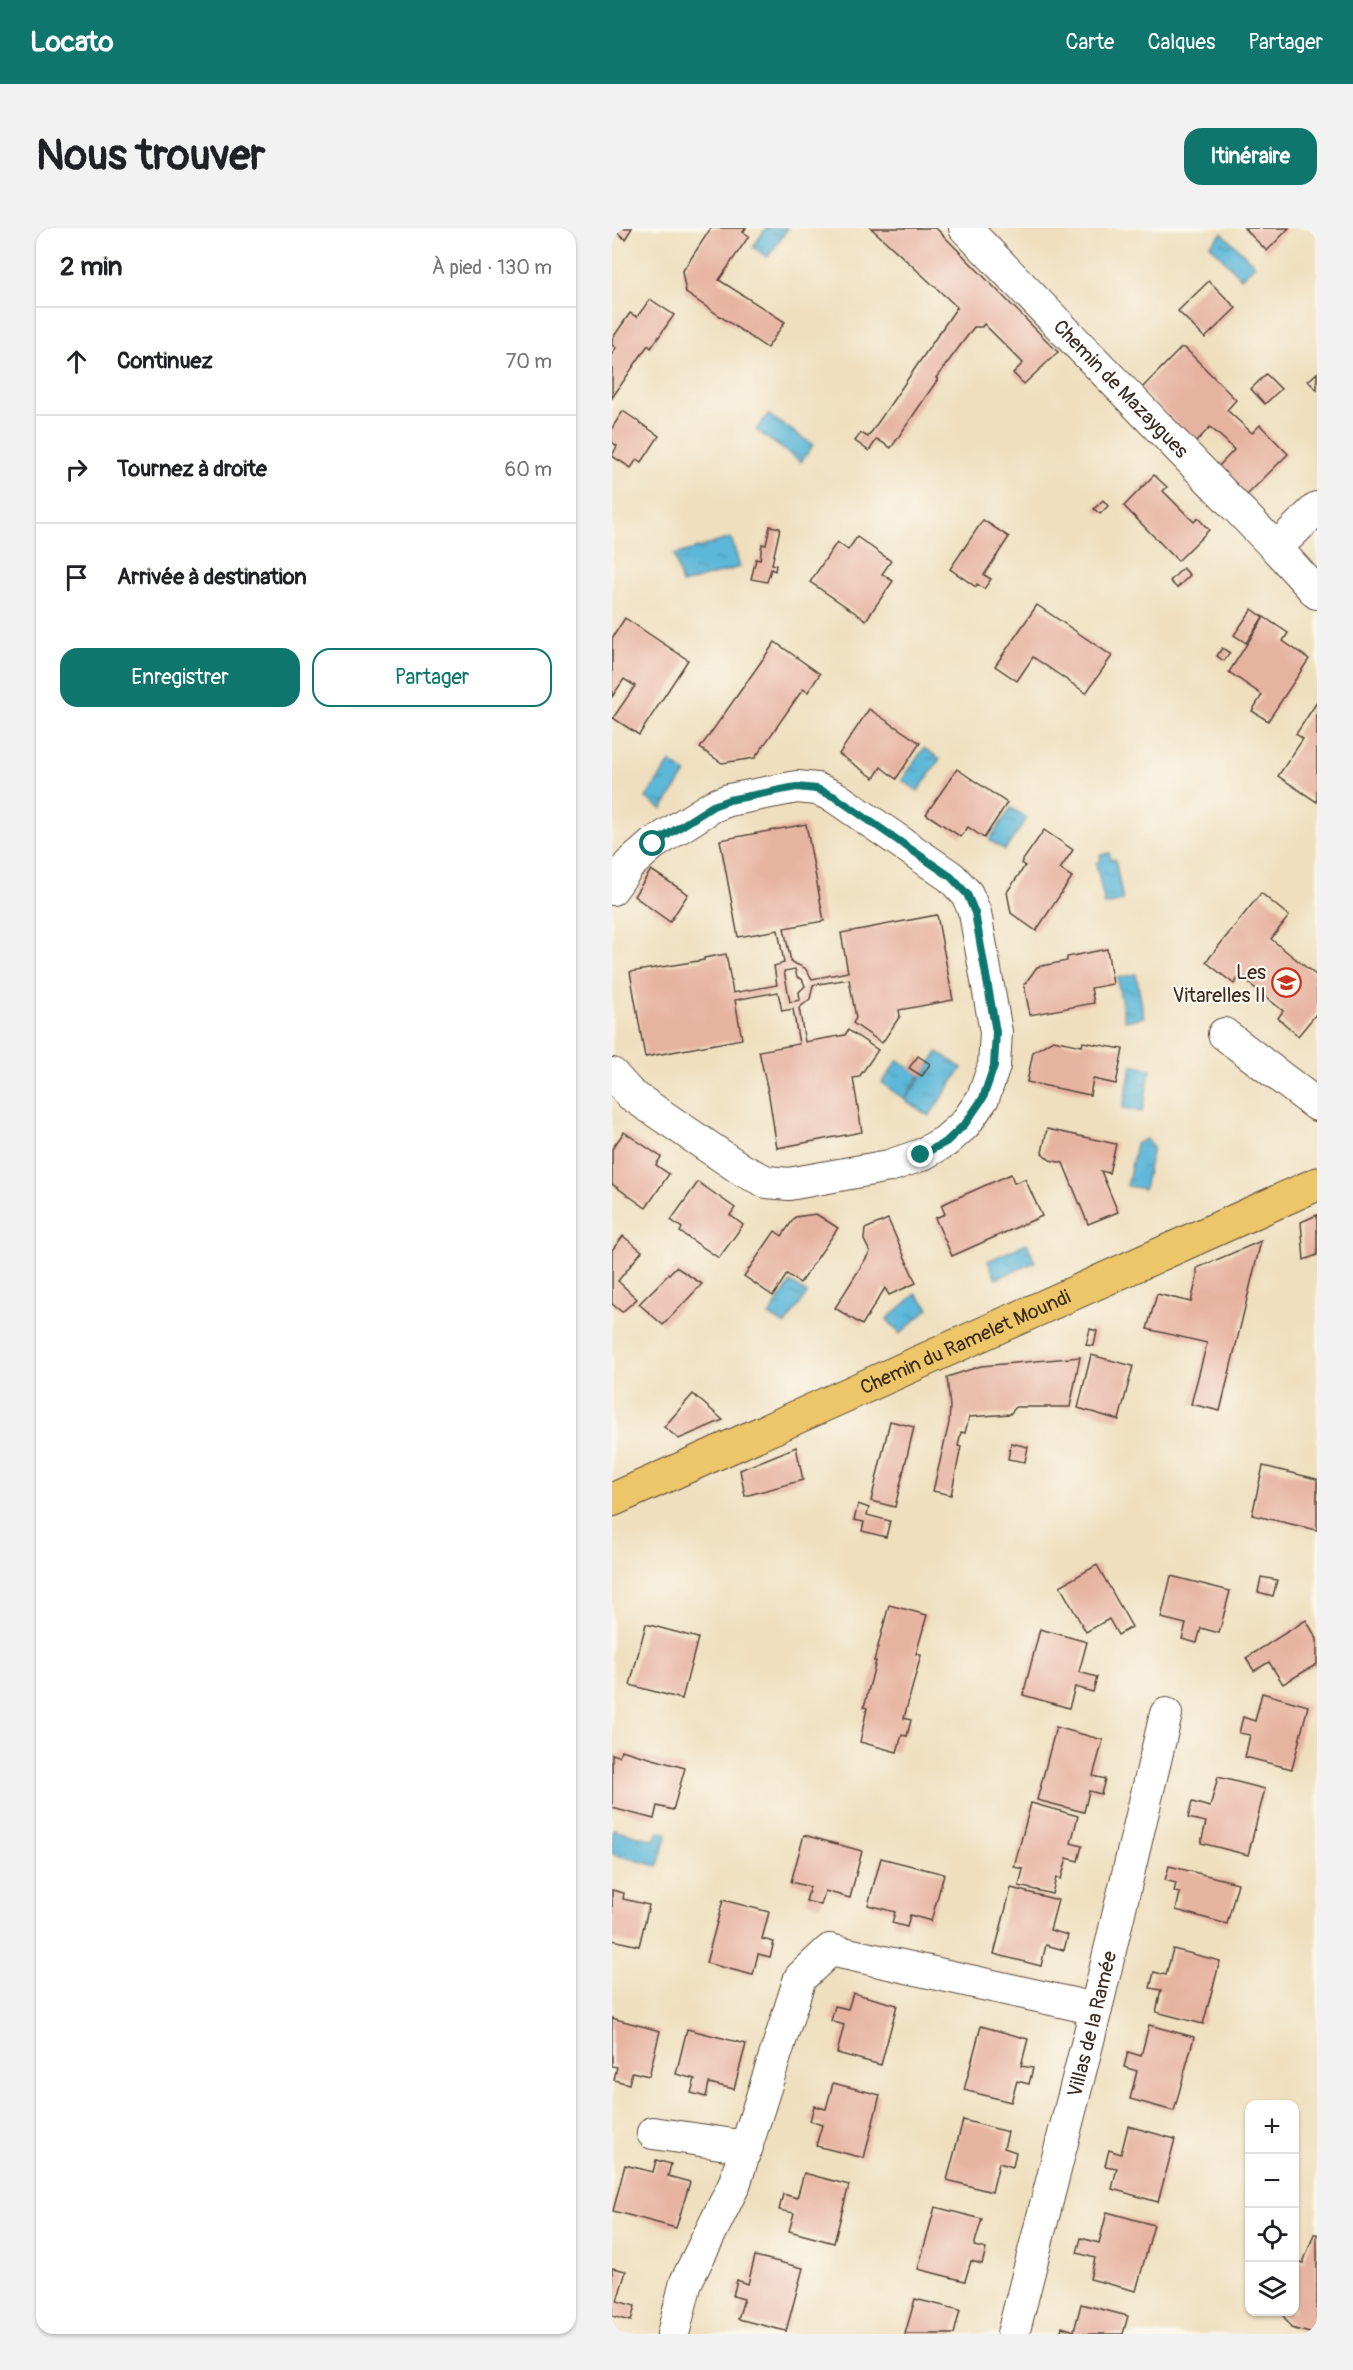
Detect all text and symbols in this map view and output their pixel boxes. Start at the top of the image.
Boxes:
text: Locato [30,25,114,60]
text: Carte [1065,29,1114,56]
text: Calques [1147,29,1215,56]
text: Partager [1248,29,1323,56]
button: Itinéraire [1184,128,1317,185]
text: Nous trouver [36,130,265,182]
text: 2 min [60,251,122,283]
text: À pied · 130 m [432,255,552,280]
street label: Chemin de Mazaygues [1048,315,1194,463]
icon: ahead [60,345,93,378]
text: Continuez [117,347,213,375]
text: 70 m [506,349,552,374]
icon: right [60,453,93,486]
text: Tournez à droite [117,455,267,483]
text: 60 m [505,457,552,482]
icon: arrive [60,561,93,594]
text: Arrivée à destination [117,563,307,591]
button: Enregistrer [60,648,300,707]
button: Partager [312,648,552,707]
route start [639,830,665,856]
place label: Les Vitarelles II [1173,960,1266,1008]
school or university icon: Les Vitarelles II [1271,967,1303,999]
route end [907,1141,933,1167]
street label: Chemin du Ramelet Moundi [856,1284,1074,1400]
street label: Villas de la Ramée [1062,1948,1122,2100]
map controls [1245,2100,1299,2316]
button: + [1245,2100,1299,2154]
button: − [1245,2154,1299,2208]
button: locate [1245,2208,1299,2262]
button: layers [1245,2262,1299,2316]

